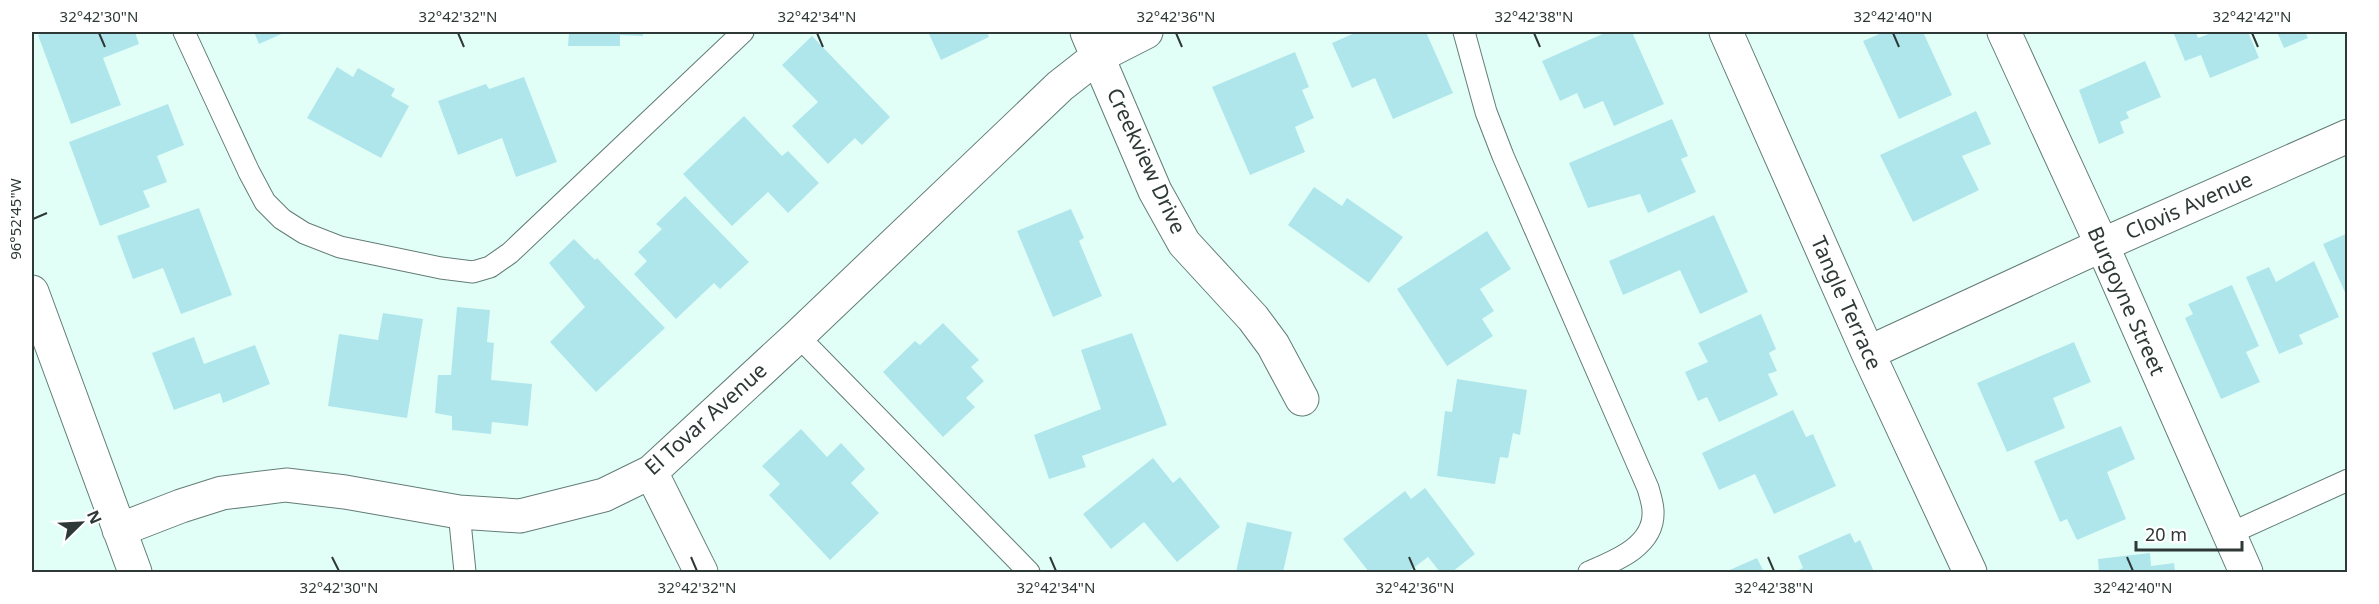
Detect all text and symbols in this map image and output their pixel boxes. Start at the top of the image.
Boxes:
text: 32°42'30"N [60,6,138,26]
text: 32°42'32"N [419,6,497,26]
text: 32°42'34"N [778,6,856,26]
text: 32°42'36"N [1137,6,1215,26]
text: 32°42'38"N [1495,6,1573,26]
text: 32°42'40"N [1854,6,1932,26]
text: 32°42'42"N [2213,6,2291,26]
street label: Creekview Drive [1101,83,1193,238]
street label: Clovis Avenue [2121,165,2257,246]
text: 96°52'45"W [5,178,25,260]
street label: Burgoyne Street [2082,222,2172,380]
street label: Tangle Terrace [1805,232,1889,374]
street label: El Tovar Avenue [638,356,772,481]
north arrow [51,493,111,553]
text: N [82,506,107,527]
scale bar [2136,514,2242,552]
text: 20 m [2145,522,2187,546]
text: 32°42'30"N [300,577,378,597]
text: 32°42'32"N [658,577,736,597]
text: 32°42'34"N [1017,577,1095,597]
text: 32°42'36"N [1376,577,1454,597]
text: 32°42'38"N [1735,577,1813,597]
text: 32°42'40"N [2094,577,2172,597]

